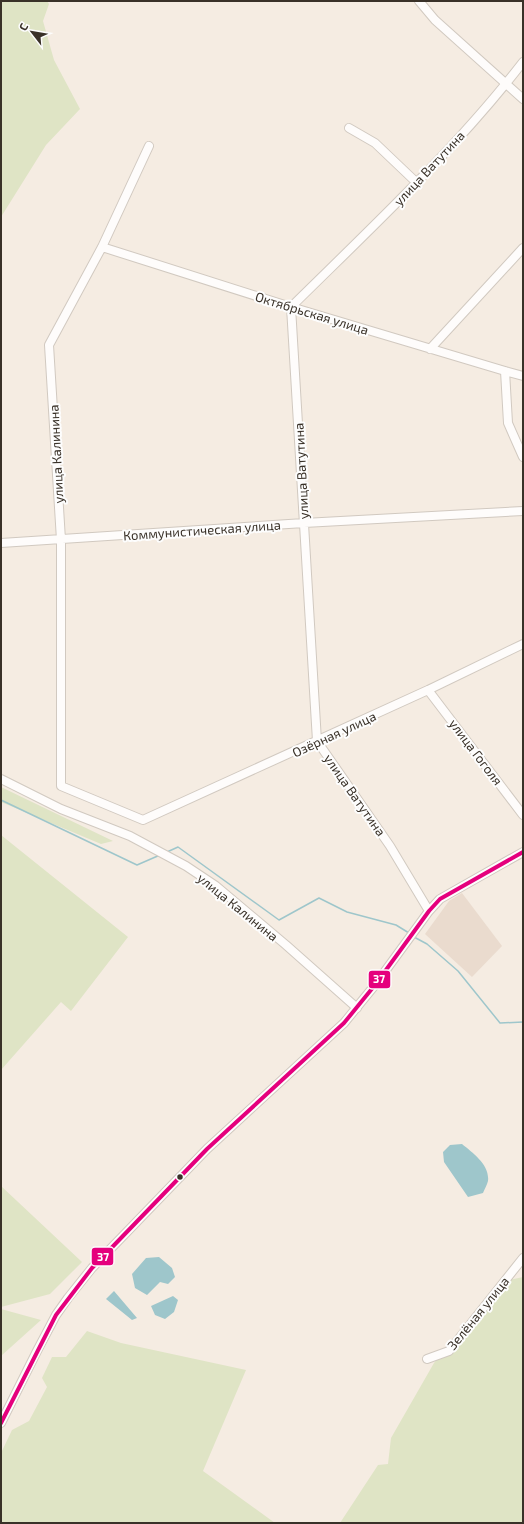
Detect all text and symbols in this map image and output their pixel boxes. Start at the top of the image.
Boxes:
north arrow [12,12,52,52]
text: С [16,20,31,33]
street label: улица Ватутина [390,127,468,209]
street label: Октябрьская улица [253,288,371,338]
street label: улица Калинина [45,404,67,504]
street label: улица Ватутина [290,422,312,520]
street label: Коммунистическая улица [123,517,281,543]
street label: Озёрная улица [290,708,378,760]
street label: улица Гоголя [446,716,506,788]
street label: улица Ватутина [321,751,389,839]
street label: улица Калинина [194,870,282,944]
line badge: 37 [368,970,391,989]
text: 37 [373,972,385,985]
unlabelled marker [175,1172,185,1182]
line badge: 37 [91,1247,114,1266]
text: 37 [97,1250,109,1263]
street label: Зелёная улица [444,1273,512,1353]

